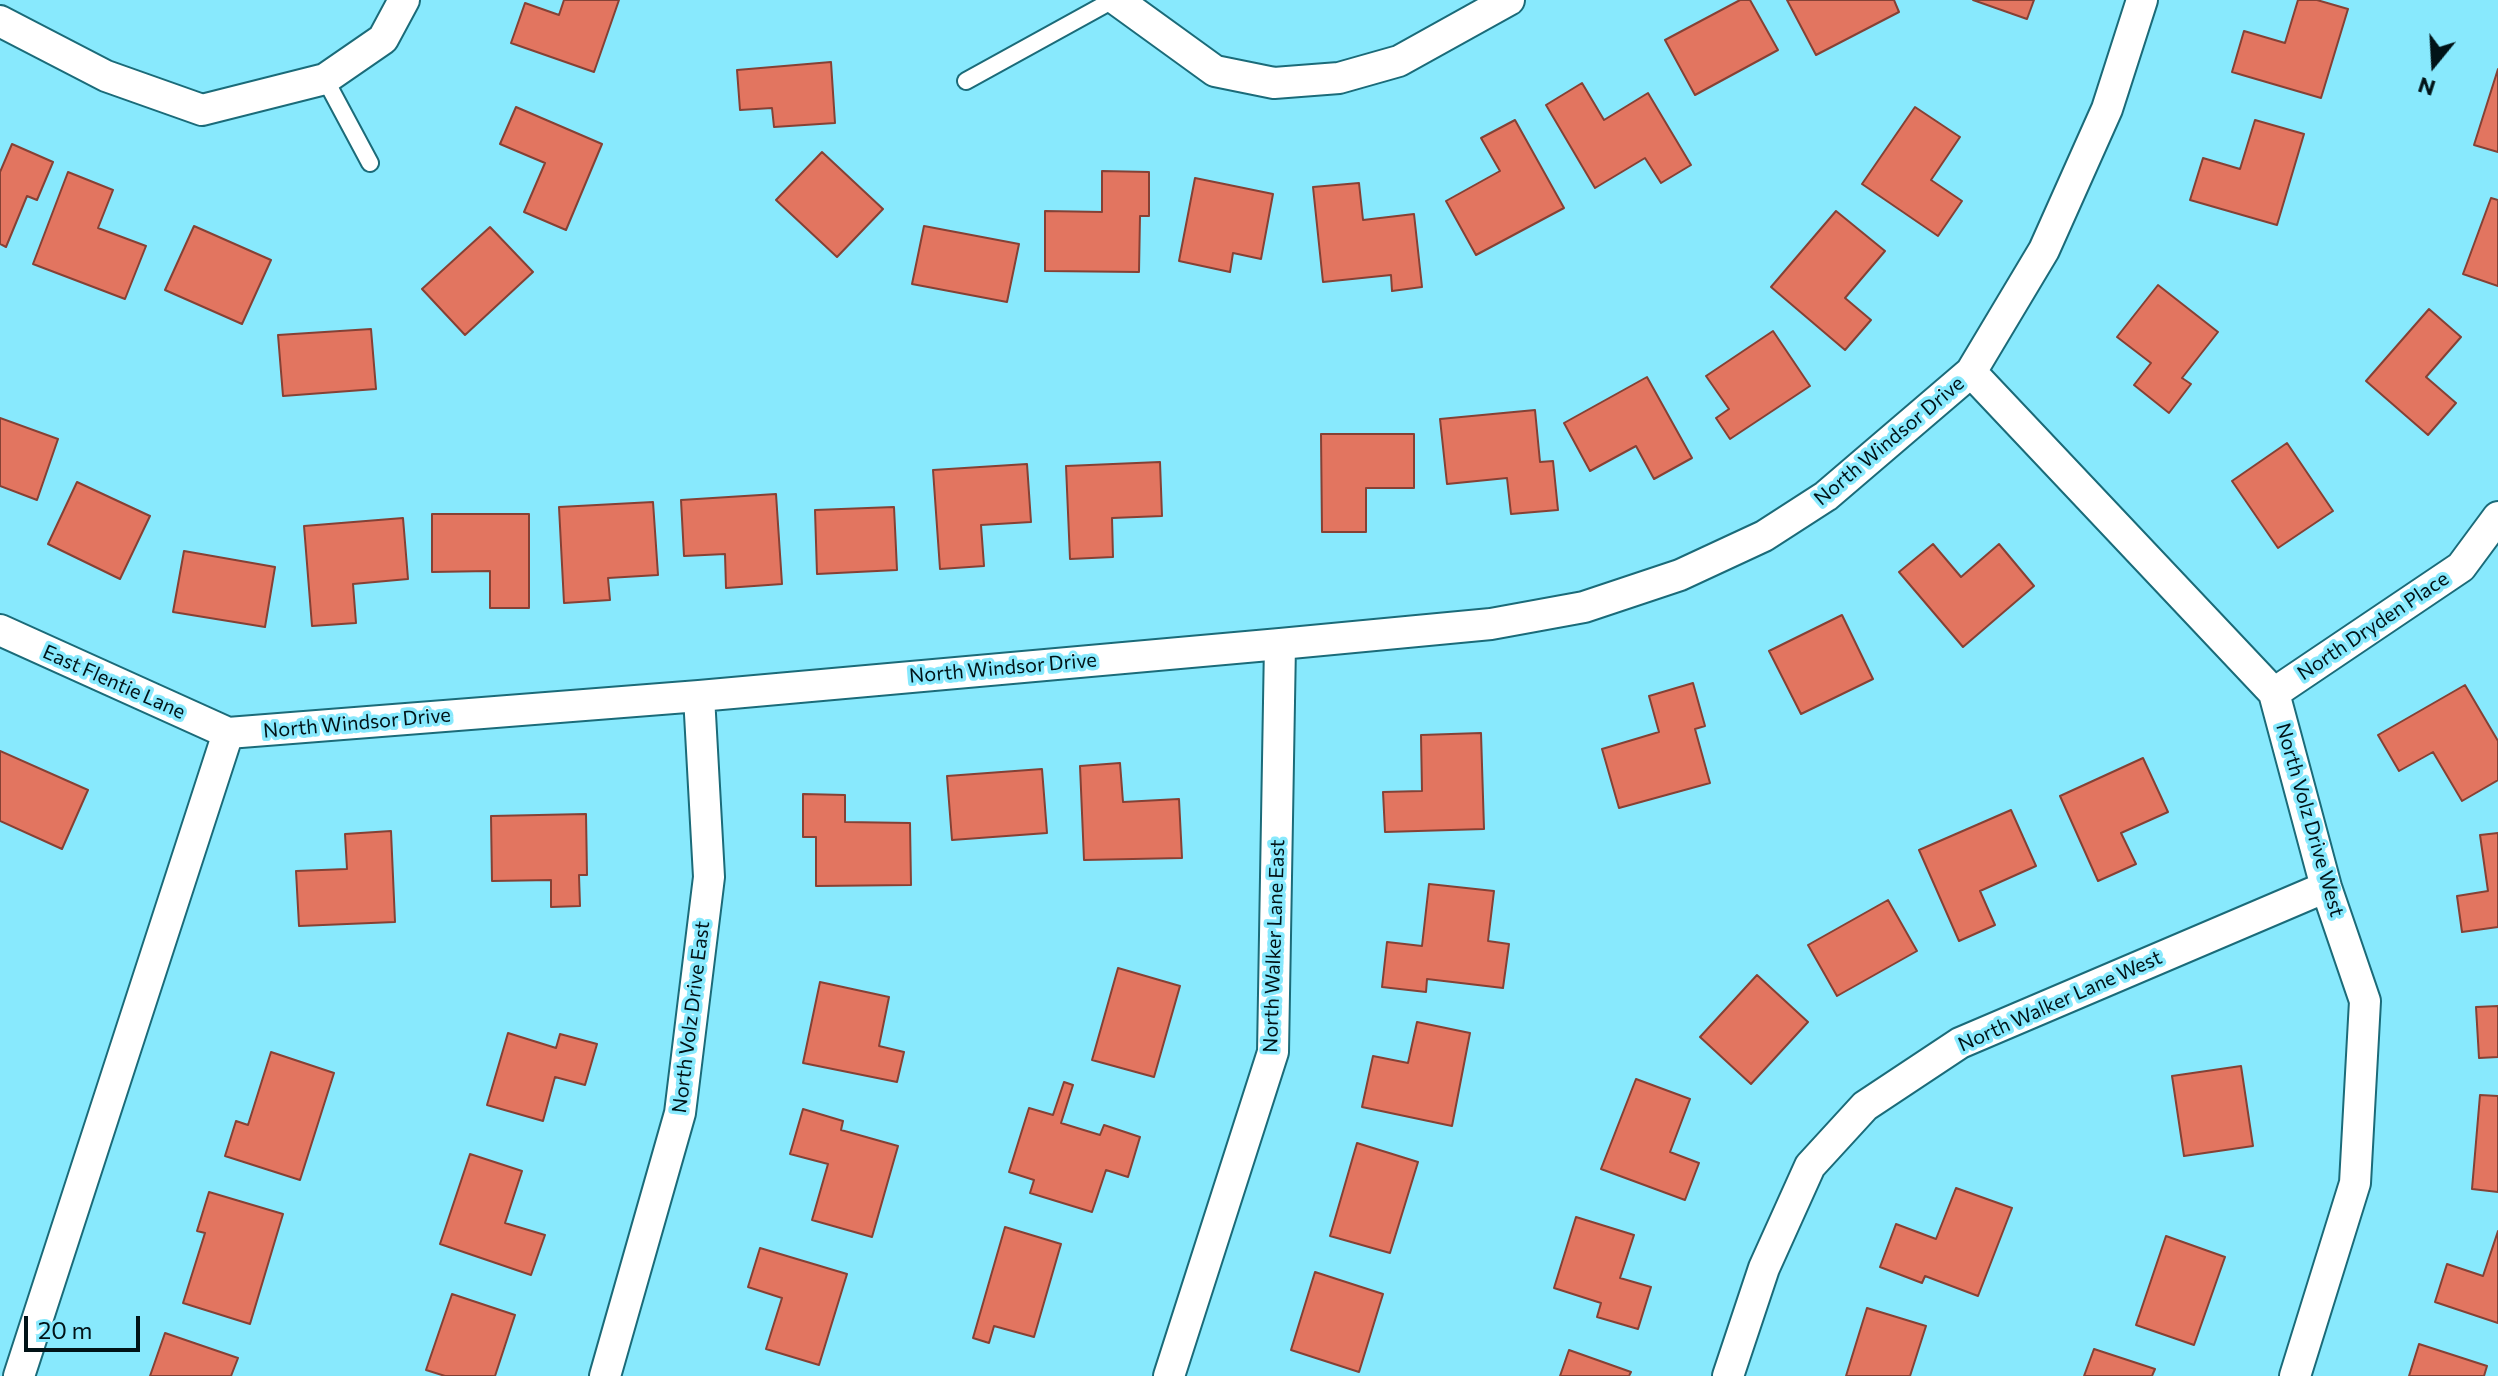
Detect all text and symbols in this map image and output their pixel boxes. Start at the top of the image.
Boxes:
north arrow [2394,24,2474,104]
text: N [2414,72,2438,103]
street label: North Windsor Drive [1809,371,1969,511]
street label: North Dryden Place [2293,566,2453,686]
street label: East Flentie Lane [39,640,189,724]
street label: North Windsor Drive [908,648,1098,688]
street label: North Windsor Drive [262,703,452,743]
street label: North Volz Drive West [2271,720,2349,920]
street label: North Walker Lane East [1258,839,1290,1053]
street label: North Volz Drive East [667,920,715,1114]
street label: North Walker Lane West [1954,945,2166,1057]
scale bar [28,1300,144,1350]
text: 20 m [38,1315,92,1344]

